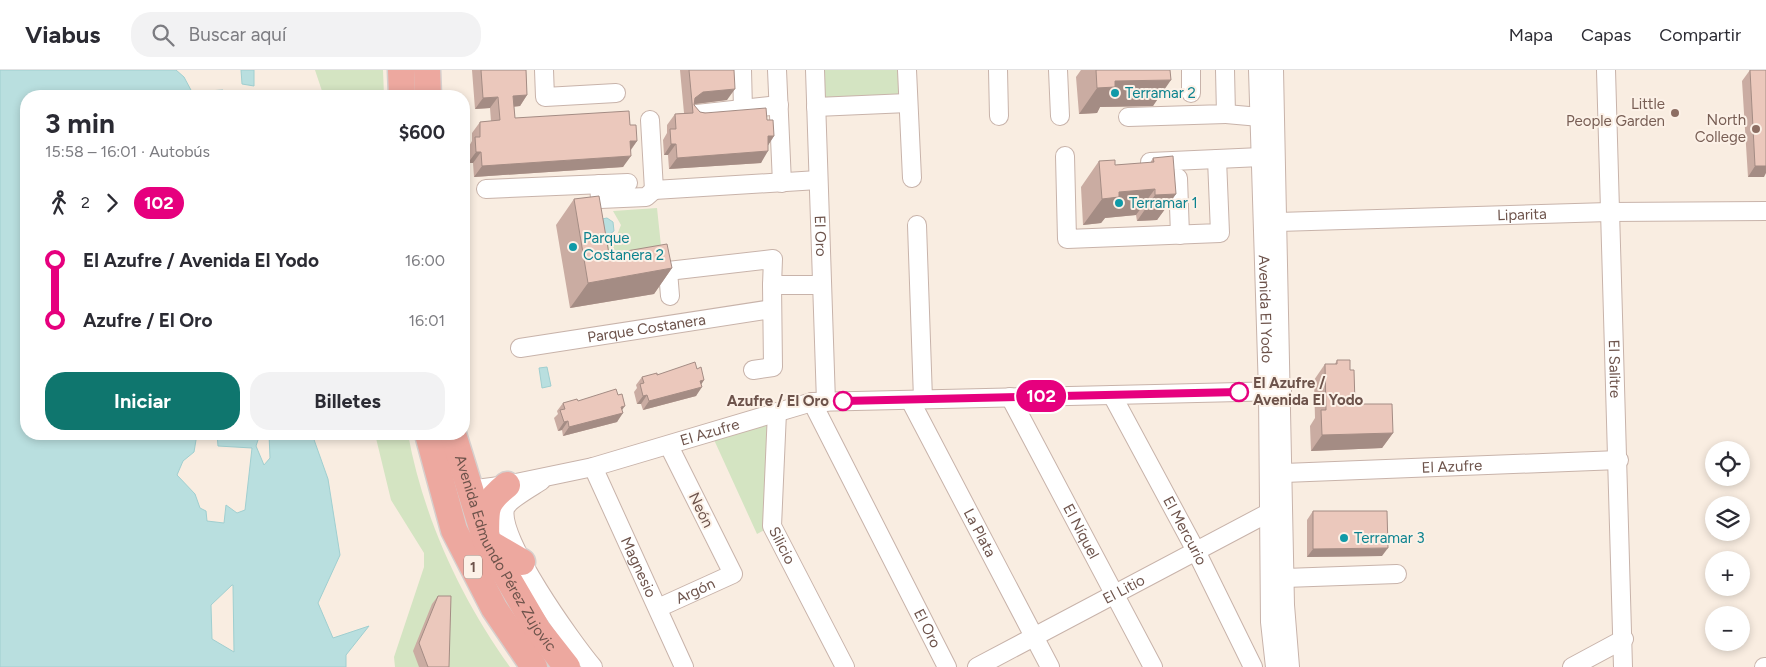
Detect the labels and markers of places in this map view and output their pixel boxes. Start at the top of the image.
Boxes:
place label: Terramar 2 [1125,84,1196,102]
marker: Terramar 2 [1109,87,1121,99]
place label: Little People Garden [1566,95,1665,130]
marker: Little People Garden [1669,107,1681,119]
place label: North College [1695,111,1746,146]
marker: North College [1750,123,1762,135]
place label: Terramar 1 [1129,194,1198,212]
marker: Terramar 1 [1113,197,1125,209]
place label: Parque Costanera 2 [583,229,664,264]
marker: Parque Costanera 2 [567,241,579,253]
place label: El Azufre / Avenida El Yodo [1253,374,1364,409]
marker: El Azufre / Avenida El Yodo [1229,382,1249,402]
marker: Azufre / El Oro [833,391,853,411]
place label: Azufre / El Oro [727,392,829,410]
place label: Terramar 3 [1354,529,1425,547]
marker: Terramar 3 [1338,532,1350,544]

